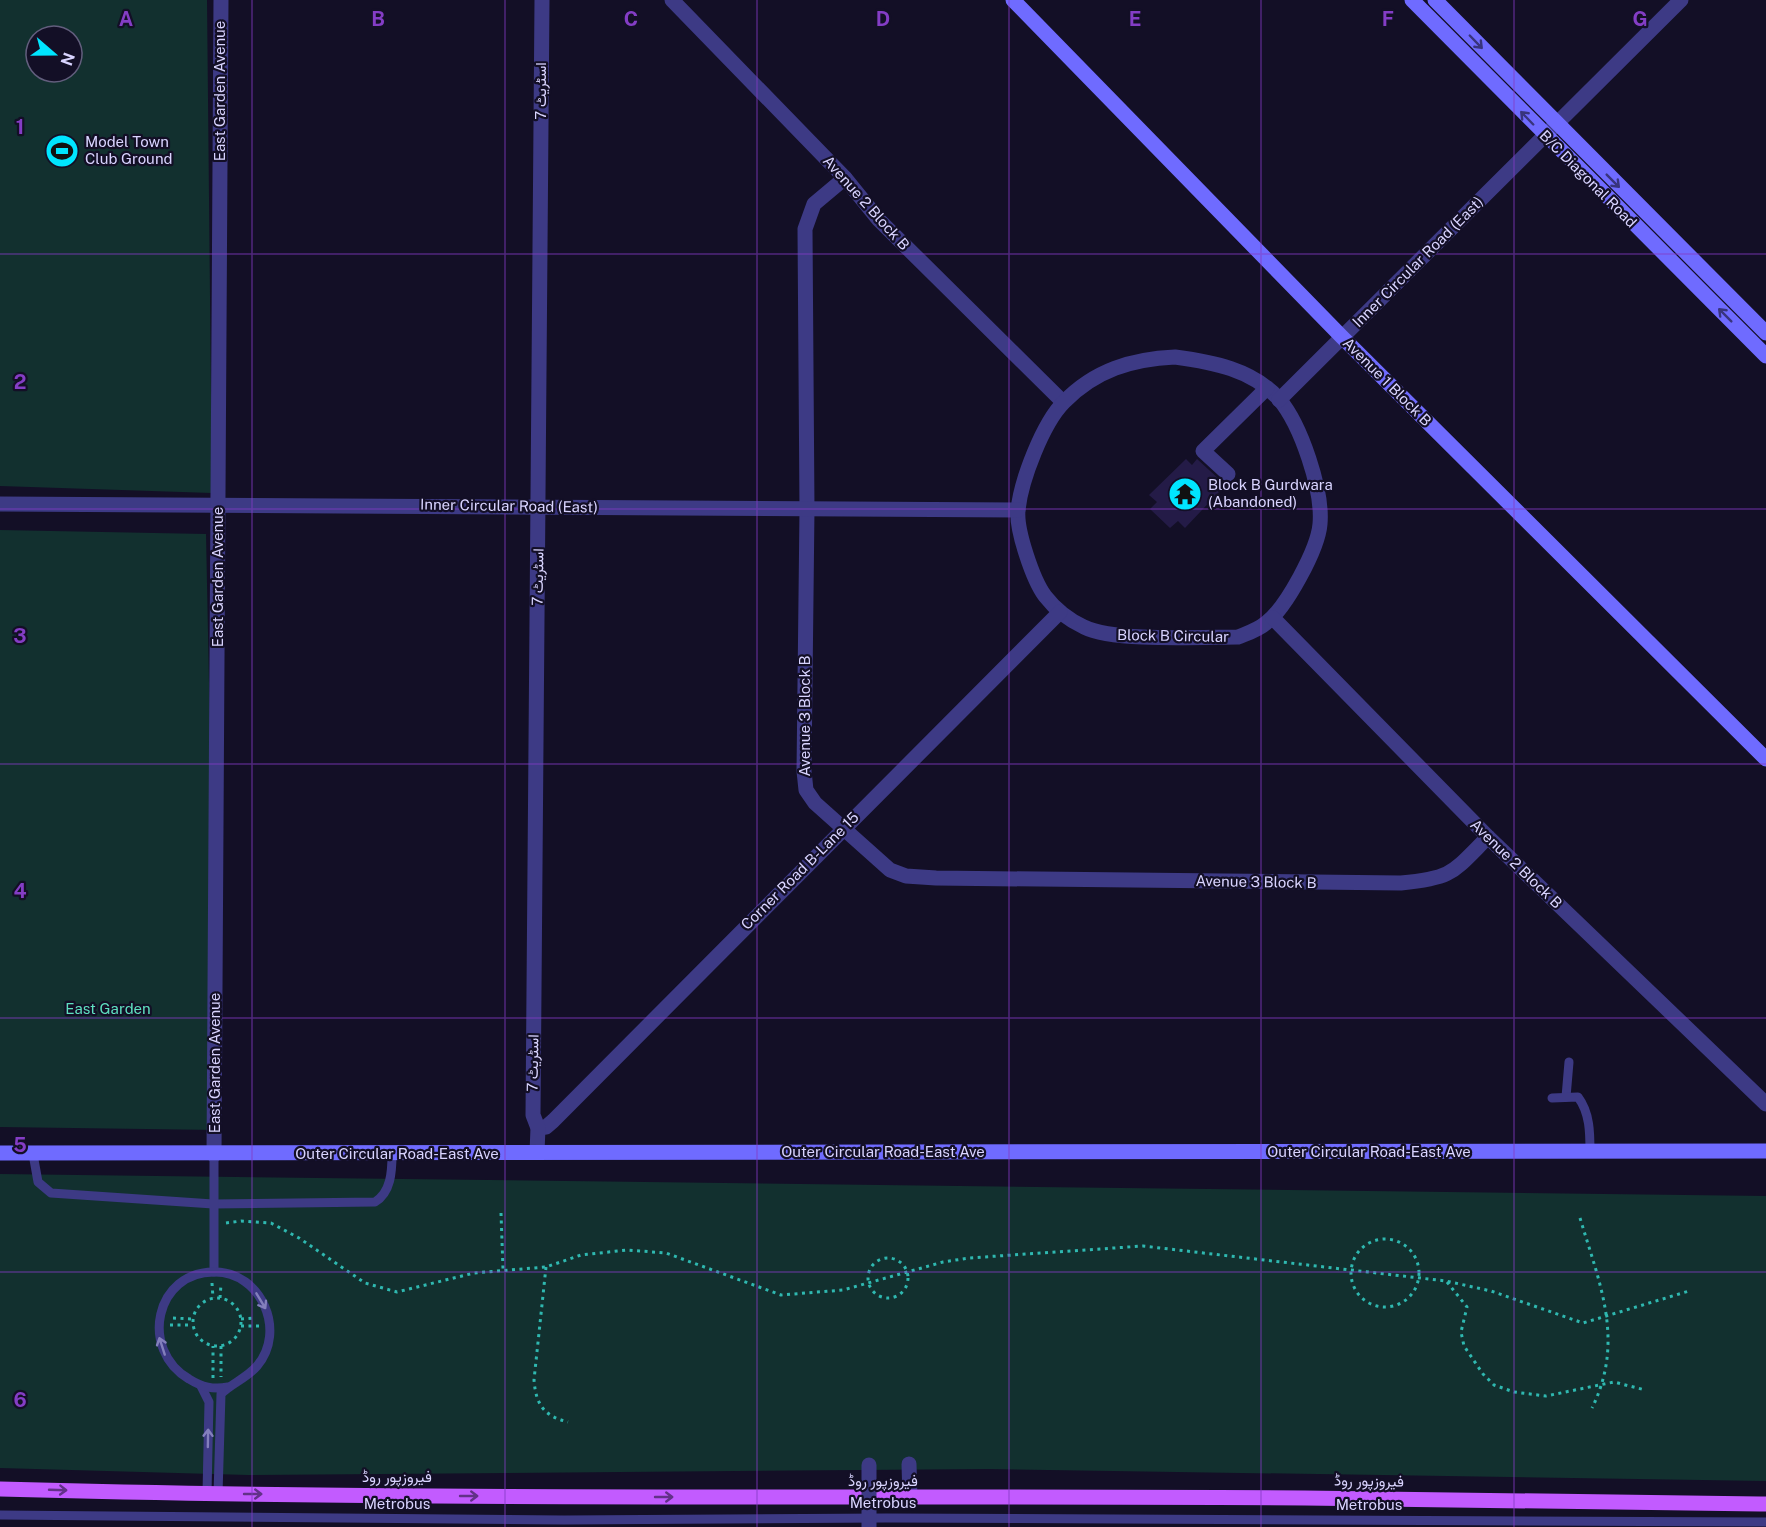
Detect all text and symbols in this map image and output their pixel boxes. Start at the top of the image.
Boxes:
text: A [119,7,133,31]
text: B [371,7,385,31]
text: C [624,7,638,31]
text: D [876,7,890,31]
text: E [1129,7,1141,31]
text: F [1382,7,1394,31]
text: G [1632,7,1648,31]
street label: East Garden Avenue [211,21,228,161]
north arrow [24,24,84,84]
one-way arrow [1468,34,1483,49]
text: N [57,50,79,68]
street label: اسٹریٹ 7 [532,62,550,120]
one-way arrow [1520,110,1534,125]
text: 1 [16,115,24,139]
street label: B/C Diagonal Road [1536,127,1640,231]
sports icon: Model Town Club Ground [44,133,80,169]
place label: Model Town Club Ground [85,133,173,167]
street label: Avenue 2 Block B [820,152,913,253]
one-way arrow [1605,173,1620,188]
street label: Inner Circular Road (East) [1349,193,1486,330]
one-way arrow [1717,307,1732,322]
street label: Avenue 1 Block B [1340,334,1435,429]
text: 2 [14,370,26,394]
temple icon: Block B Gurdwara (Abandoned) [1167,476,1203,512]
place label: Block B Gurdwara (Abandoned) [1208,476,1333,510]
street label: Inner Circular Road (East) [420,495,598,516]
street label: East Garden Avenue [209,507,226,647]
street label: اسٹریٹ 7 [529,548,547,606]
text: 3 [13,624,27,648]
street label: Block B Circular [1117,626,1229,645]
street label: Avenue 3 Block B [796,655,813,777]
street label: Corner Road B-Lane 15 [737,808,862,933]
street label: Avenue 2 Block B [1467,816,1566,912]
street label: Avenue 3 Block B [1195,872,1317,891]
text: 4 [13,879,27,903]
street label: East Garden Avenue [206,993,223,1133]
park label: East Garden [65,1000,151,1017]
street label: اسٹریٹ 7 [524,1034,542,1092]
text: 5 [13,1133,27,1157]
street label: Outer Circular Road-East Ave [781,1143,985,1160]
street label: Outer Circular Road-East Ave [1267,1143,1471,1160]
street label: Outer Circular Road-East Ave [295,1145,499,1162]
one-way arrow [256,1292,268,1309]
one-way arrow [156,1337,167,1356]
text: 6 [13,1388,27,1412]
one-way arrow [203,1429,214,1449]
street label: فیروزپور روڈ [362,1468,432,1487]
street label: فیروزپور روڈ [1334,1471,1404,1492]
street label: فیروزپور روڈ [848,1472,918,1491]
one-way arrow [48,1485,68,1496]
one-way arrow [243,1488,263,1500]
one-way arrow [459,1490,479,1502]
one-way arrow [654,1491,674,1503]
street label: Metrobus [850,1494,916,1511]
street label: Metrobus [364,1495,430,1512]
street label: Metrobus [1336,1496,1402,1513]

